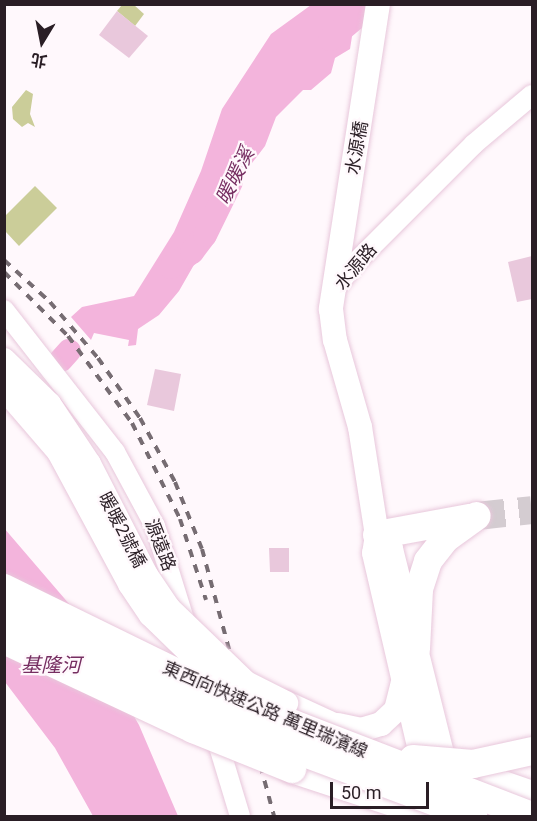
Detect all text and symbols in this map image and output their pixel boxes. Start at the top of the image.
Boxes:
north arrow [12,12,72,72]
text: 北 [29,49,48,71]
street label: 水源橋 [342,120,372,176]
water label: 暖暖溪 [211,144,259,208]
street label: 水源路 [330,239,382,295]
street label: 暖暖2號橋 [94,489,150,571]
street label: 源遠路 [140,516,180,574]
water label: 基隆河 [21,653,81,677]
street label: 東西向快速公路 萬里瑞濱線 [159,657,371,763]
scale bar [333,770,432,808]
text: 50 m [341,782,381,803]

